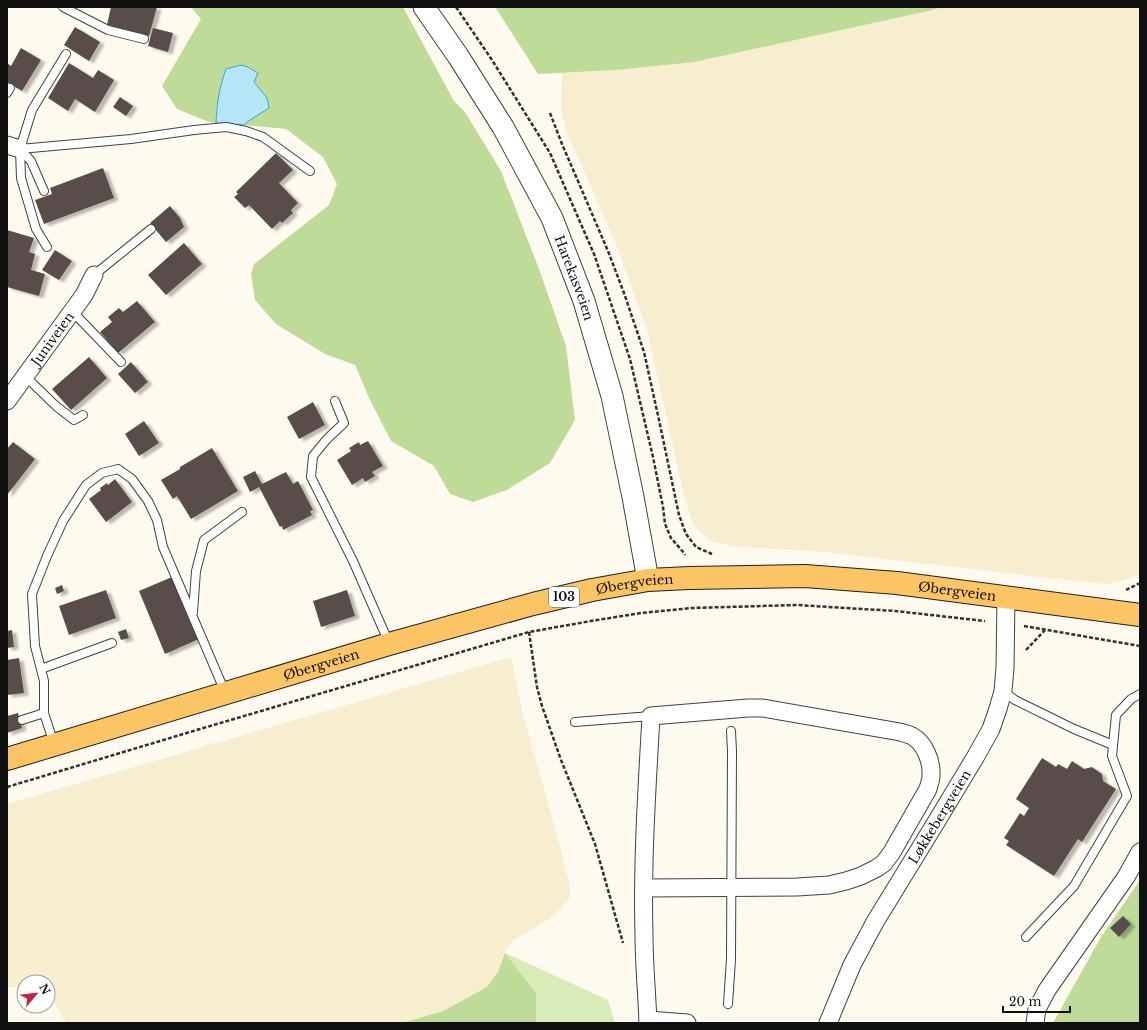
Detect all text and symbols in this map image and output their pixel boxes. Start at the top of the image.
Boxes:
street label: Harekasveien [550,233,597,323]
street label: Juniveien [26,309,78,371]
street label: Øbergveien [594,571,674,598]
street label: Øbergveien [917,578,997,605]
road number: 103 [549,587,579,607]
street label: Øbergveien [281,646,361,684]
street label: Løkkebergveien [905,767,975,867]
north arrow [16,974,56,1014]
text: N [36,981,54,998]
scale bar [1003,988,1070,1014]
text: 20 m [1009,994,1041,1009]

